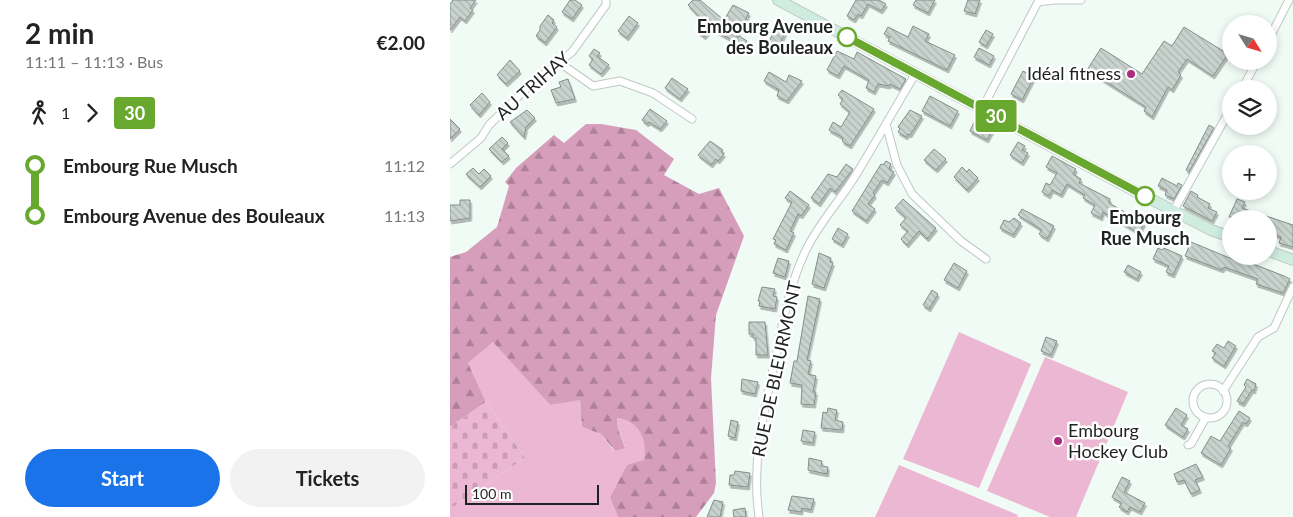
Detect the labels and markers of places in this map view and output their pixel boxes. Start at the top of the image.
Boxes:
place label: Embourg Avenue des Bouleaux [697,15,834,58]
marker: Embourg Avenue des Bouleaux [837,27,857,47]
place label: Idéal fitness [1027,62,1121,84]
marker: Idéal fitness [1125,68,1137,80]
marker: Embourg Rue Musch [1135,186,1155,206]
place label: Embourg Rue Musch [1100,206,1190,249]
place label: Embourg Hockey Club [1068,419,1168,462]
marker: Embourg Hockey Club [1052,435,1064,447]

